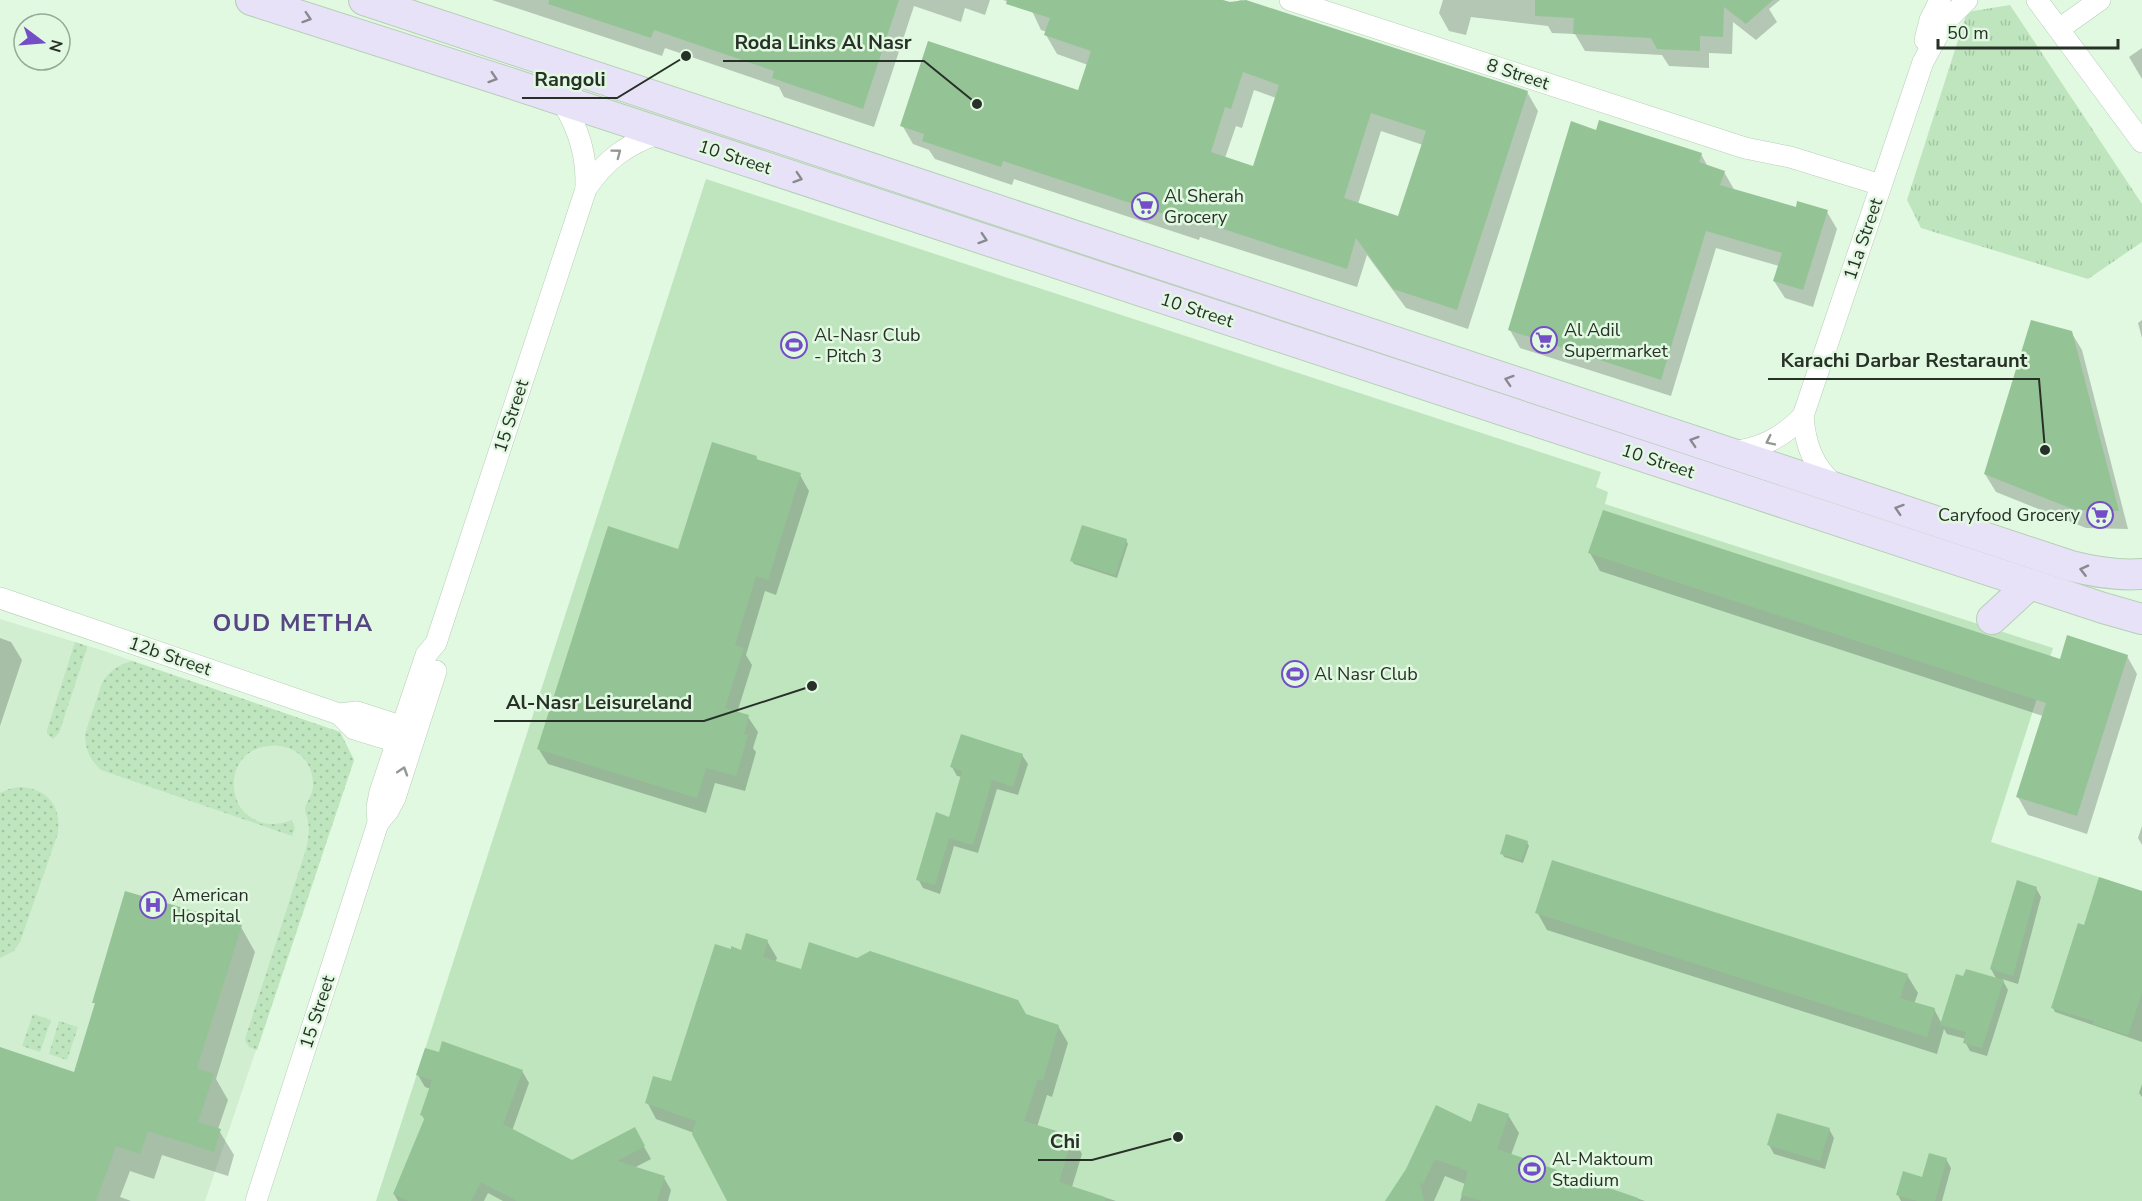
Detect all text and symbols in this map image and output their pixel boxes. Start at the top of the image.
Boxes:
one-way arrow [301,11,312,23]
north arrow [12,12,72,72]
scale bar [1938,12,2118,50]
text: 50 m [1947,21,1989,45]
callout: Roda Links Al Nasr [723,23,924,61]
text: Roda Links Al Nasr [734,29,912,56]
text: N [43,37,68,55]
street label: 8 Street [1484,53,1553,96]
callout: Rangoli [522,60,617,98]
text: Rangoli [534,66,606,93]
one-way arrow [487,70,498,83]
street label: 10 Street [695,134,775,180]
one-way arrow [611,150,622,161]
one-way arrow [792,171,803,183]
place label: Al Sherah Grocery [1164,184,1244,229]
supermarket icon: Al Sherah Grocery [1130,191,1160,221]
street label: 11a Street [1838,194,1888,283]
one-way arrow [977,232,988,244]
street label: 10 Street [1157,287,1237,333]
place label: Al Adil Supermarket [1564,318,1668,363]
place label: Al-Nasr Club - Pitch 3 [814,323,921,368]
supermarket icon: Al Adil Supermarket [1529,325,1559,355]
sports icon: Al-Nasr Club - Pitch 3 [779,330,809,360]
callout: Karachi Darbar Restaraunt [1768,341,2039,379]
text: Karachi Darbar Restaraunt [1781,347,2028,374]
one-way arrow [1504,374,1515,387]
street label: 15 Street [488,376,534,456]
one-way arrow [1765,434,1776,446]
one-way arrow [1689,435,1700,448]
street label: 10 Street [1618,438,1698,484]
supermarket icon: Caryfood Grocery [2085,500,2115,530]
place label: Caryfood Grocery [1938,503,2081,527]
one-way arrow [1894,504,1905,516]
one-way arrow [2079,564,2089,577]
district label: OUD METHA [212,607,374,639]
street label: 12b Street [126,631,215,682]
sports icon: Al Nasr Club [1280,659,1310,689]
place label: Al Nasr Club [1314,662,1418,686]
callout: Al-Nasr Leisureland [494,683,704,721]
text: Al-Nasr Leisureland [506,689,692,716]
one-way arrow [396,766,409,777]
place label: American Hospital [172,883,249,928]
hospital icon: American Hospital [138,890,168,920]
street label: 15 Street [294,972,340,1052]
callout: Chi [1038,1122,1092,1160]
text: Chi [1050,1128,1080,1155]
place label: Al-Maktoum Stadium [1552,1147,1653,1192]
sports icon: Al-Maktoum Stadium [1517,1154,1547,1184]

